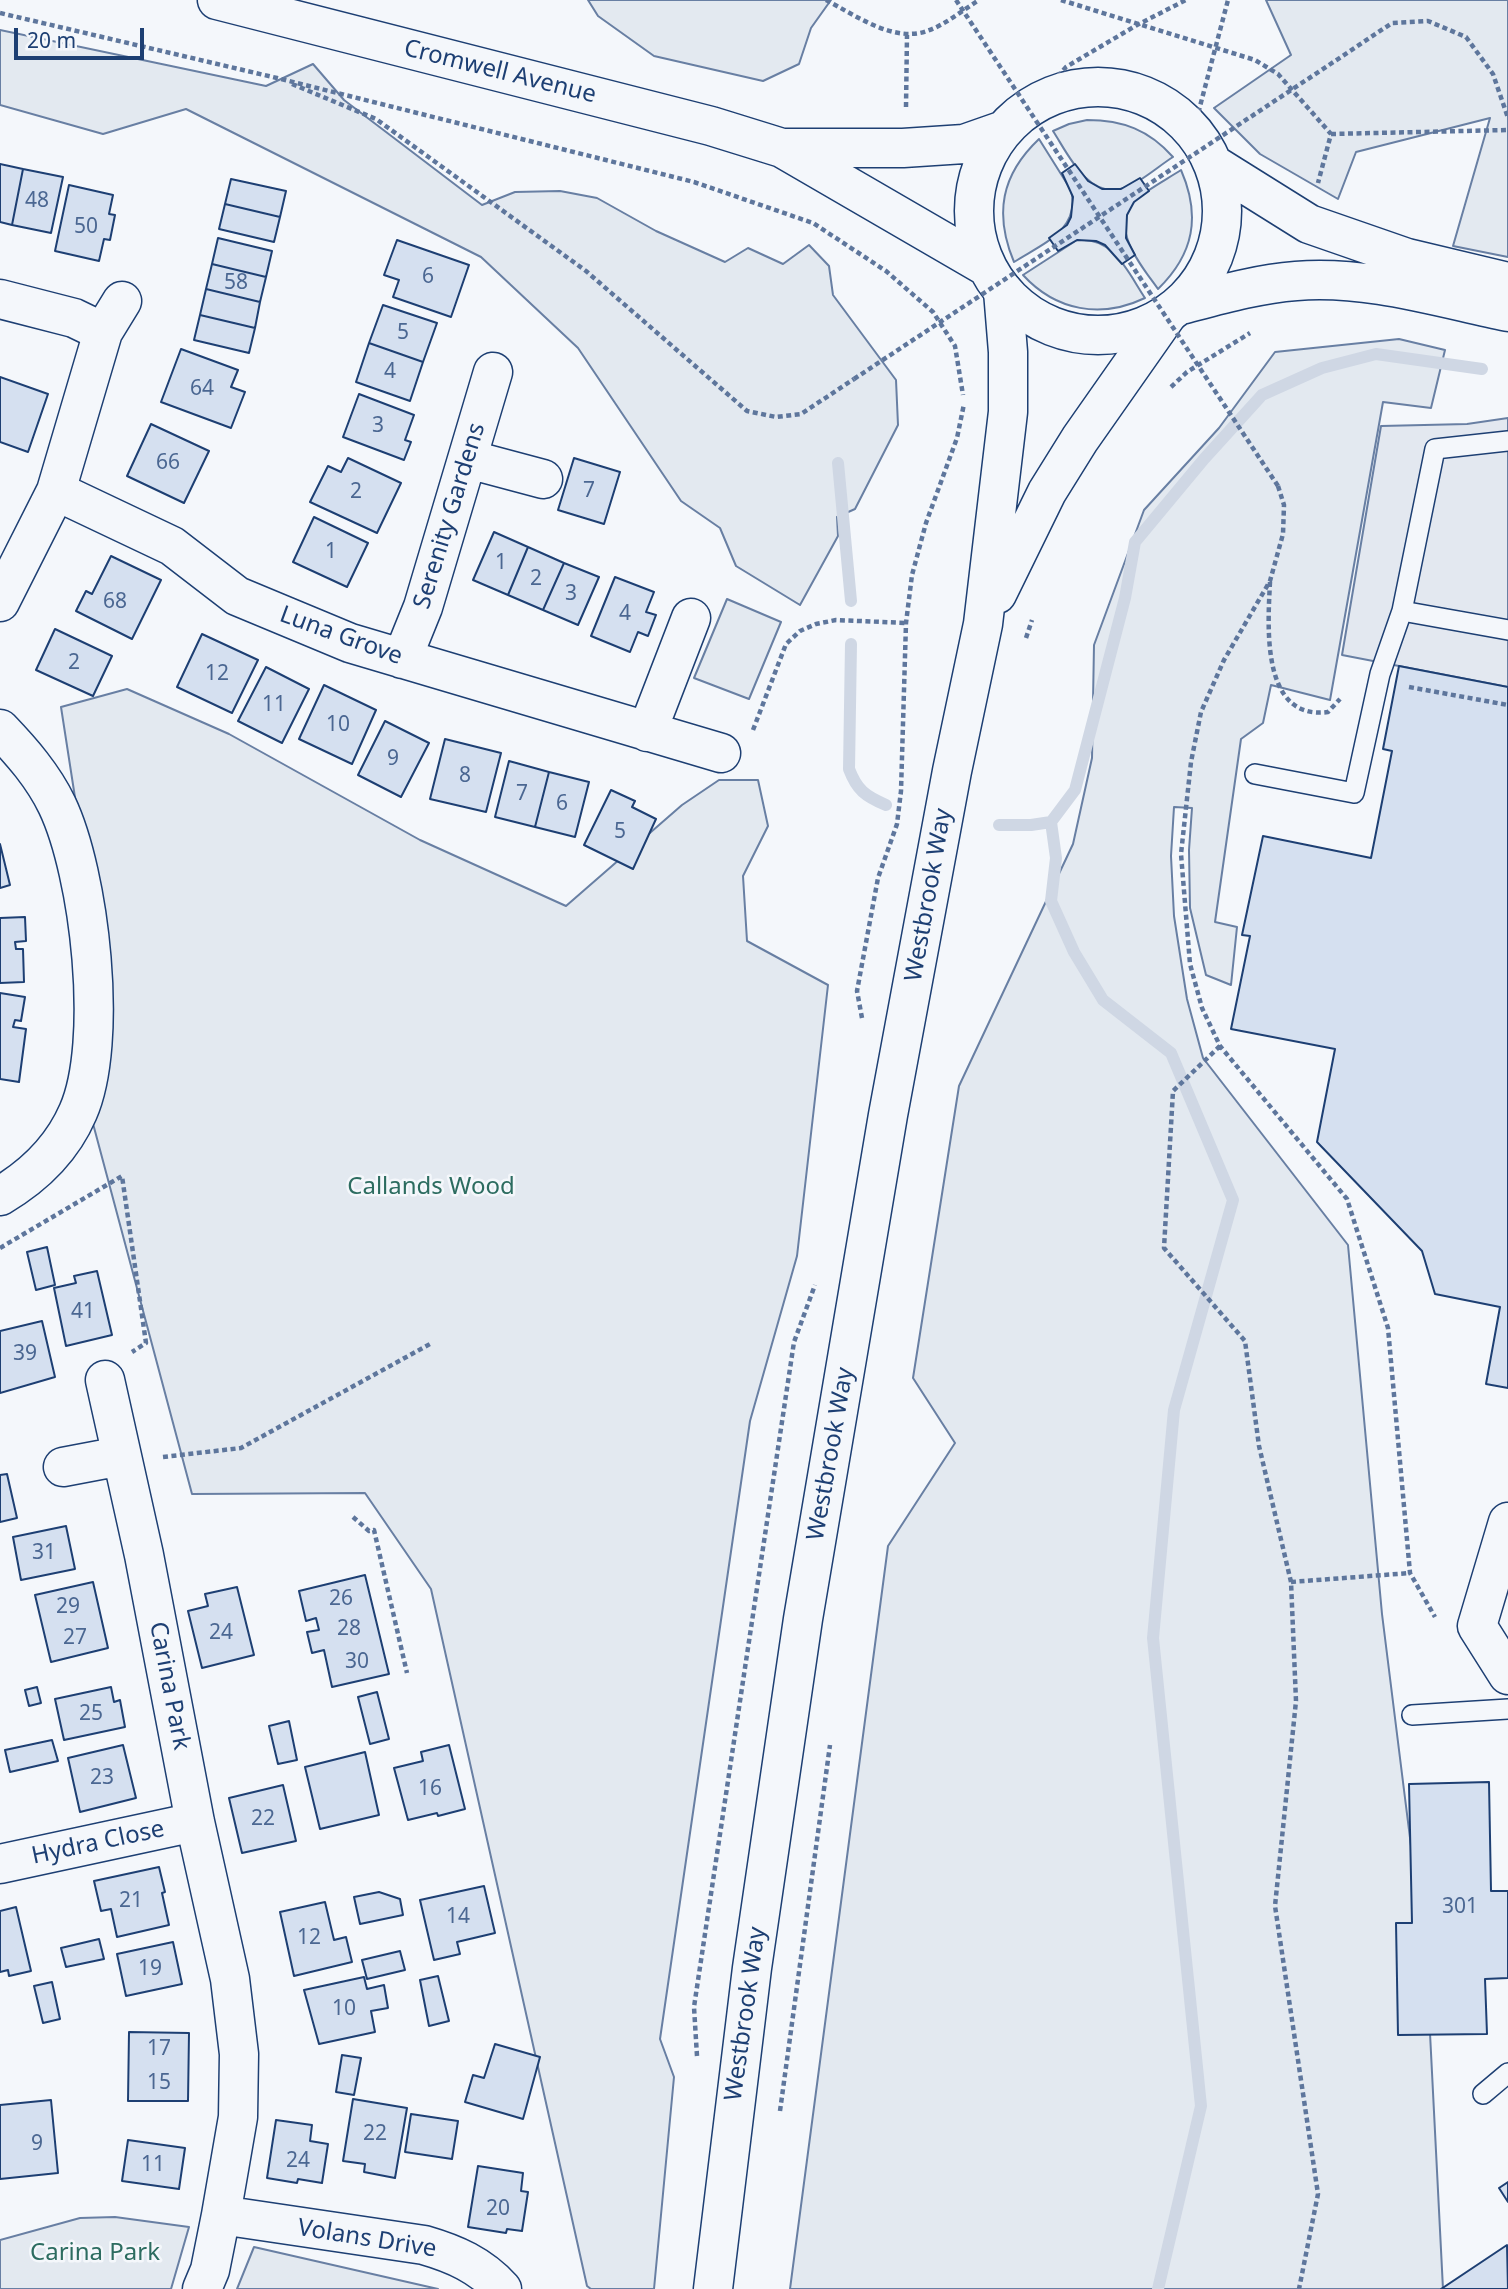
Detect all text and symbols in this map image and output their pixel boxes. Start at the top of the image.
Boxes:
scale bar [18,14,147,58]
text: 20 m [27,26,76,54]
street label: Cromwell Avenue [401,34,599,110]
house number: 48 [25,188,49,214]
house number: 50 [74,214,98,240]
house number: 6 [422,264,434,290]
house number: 58 [224,270,248,296]
house number: 5 [397,320,409,346]
house number: 4 [384,359,396,385]
house number: 64 [190,376,214,402]
house number: 3 [372,413,384,439]
street label: Serenity Gardens [408,420,492,612]
house number: 66 [156,450,180,476]
house number: 7 [583,478,595,504]
house number: 2 [350,479,362,505]
house number: 1 [325,539,337,565]
house number: 1 [495,550,507,576]
house number: 2 [530,566,542,592]
house number: 3 [565,581,577,607]
house number: 68 [103,589,127,615]
street label: Luna Grove [276,600,406,672]
house number: 4 [619,601,631,627]
house number: 2 [68,650,80,676]
house number: 12 [205,661,229,687]
house number: 11 [262,692,286,718]
house number: 10 [326,712,350,738]
house number: 9 [387,746,399,772]
house number: 8 [459,763,471,789]
house number: 7 [516,781,528,807]
house number: 6 [556,791,568,817]
street label: Westbrook Way [900,806,958,984]
house number: 5 [614,819,626,845]
park label: Callands Wood [347,1173,515,1201]
house number: 41 [71,1299,95,1325]
house number: 39 [13,1341,37,1367]
street label: Westbrook Way [802,1365,860,1543]
house number: 31 [32,1540,56,1566]
house number: 26 [329,1586,353,1612]
house number: 29 [56,1594,80,1620]
house number: 28 [337,1616,361,1642]
street label: Carina Park [142,1619,196,1753]
house number: 24 [209,1620,233,1646]
house number: 27 [63,1625,87,1651]
house number: 30 [345,1649,369,1675]
house number: 25 [79,1701,103,1727]
house number: 23 [90,1765,114,1791]
house number: 16 [418,1776,442,1802]
house number: 22 [251,1806,275,1832]
street label: Hydra Close [29,1815,167,1871]
house number: 21 [119,1888,143,1914]
house number: 301 [1442,1894,1478,1920]
house number: 14 [446,1904,470,1930]
house number: 12 [297,1925,321,1951]
street label: Westbrook Way [720,1925,772,2103]
house number: 19 [138,1956,162,1982]
house number: 10 [332,1996,356,2022]
house number: 17 [147,2036,171,2062]
house number: 15 [147,2070,171,2096]
house number: 22 [363,2121,387,2147]
house number: 9 [31,2131,43,2157]
house number: 24 [286,2148,310,2174]
house number: 11 [141,2152,165,2178]
house number: 20 [486,2196,510,2222]
street label: Volans Drive [296,2214,438,2264]
park label: Carina Park [30,2239,160,2267]

